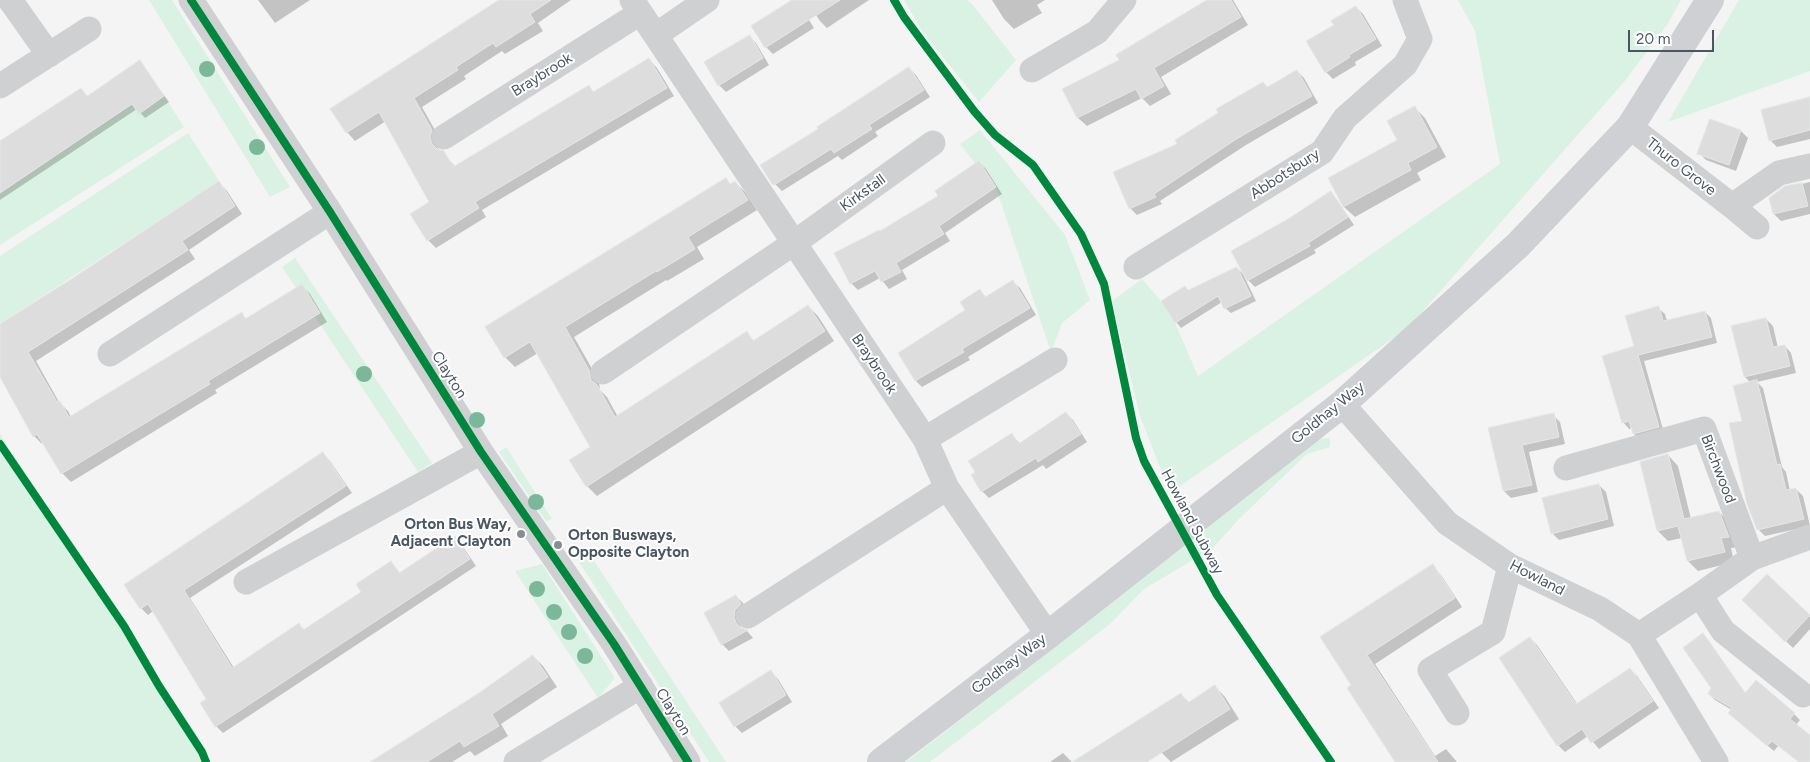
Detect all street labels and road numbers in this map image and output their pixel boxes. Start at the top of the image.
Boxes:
street label: Braybrook [508,49,576,101]
street label: Thuro Grove [1643,134,1719,200]
street label: Abbotsbury [1247,145,1323,203]
street label: Kirkstall [837,170,889,216]
street label: Braybrook [847,331,901,397]
street label: Clayton [428,348,470,402]
street label: Goldhay Way [1288,378,1368,448]
street label: Birchwood [1697,432,1739,506]
street label: Howland Subway [1157,466,1227,578]
street label: Howland [1506,556,1568,600]
street label: Goldhay Way [968,630,1050,698]
street label: Clayton [652,685,694,739]

